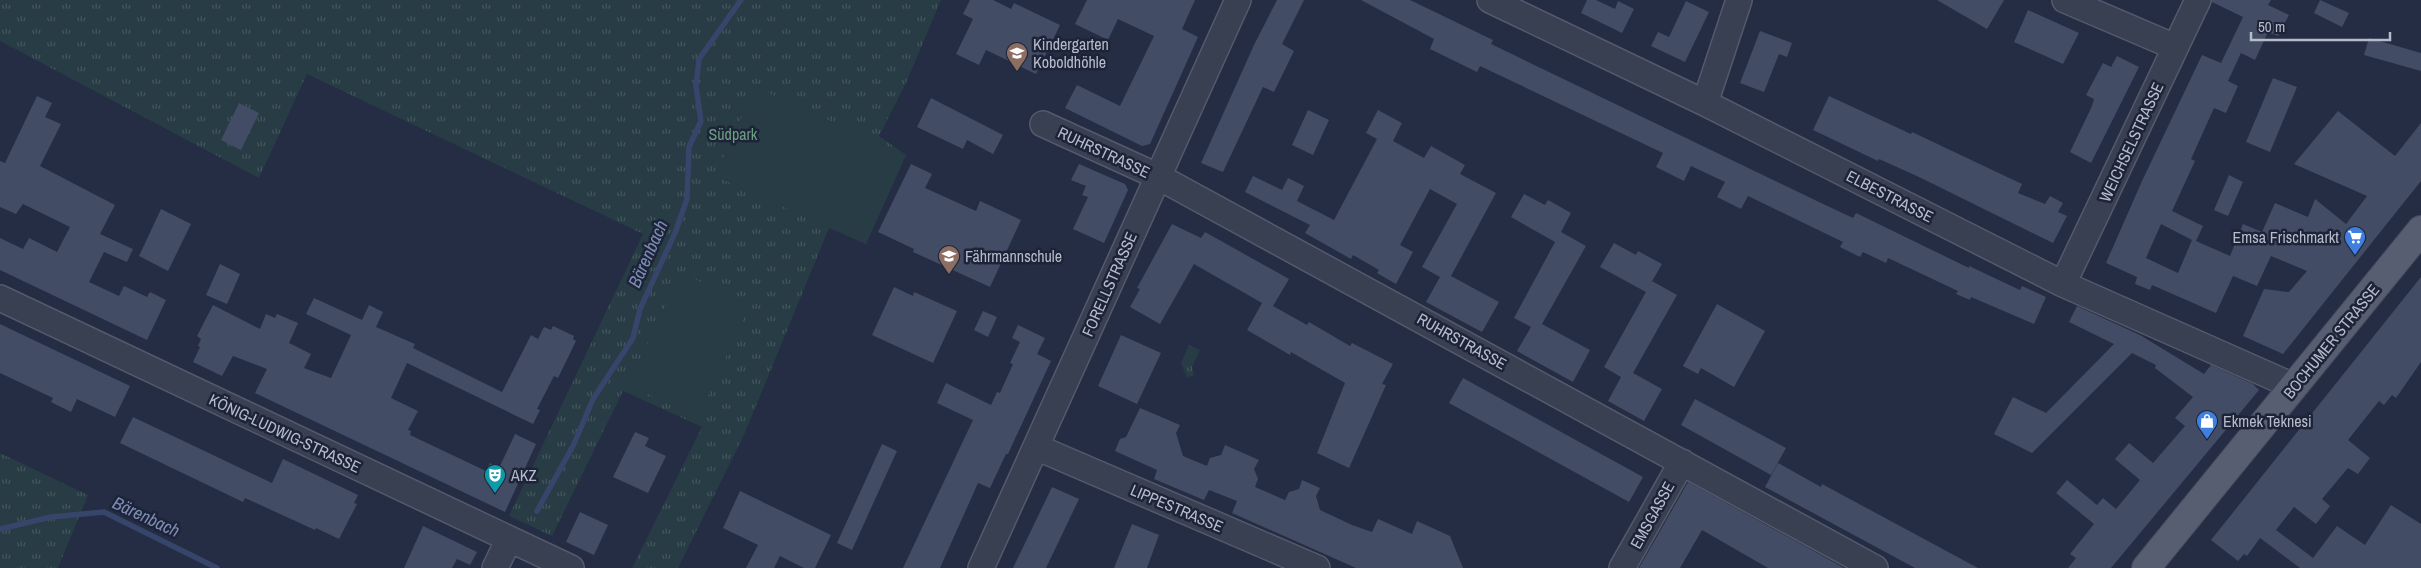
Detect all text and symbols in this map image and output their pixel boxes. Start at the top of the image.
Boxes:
scale bar [2251,10,2390,42]
text: 50 m [2258,16,2285,37]
place label: Kindergarten Koboldhöhle [1033,33,1109,73]
school or university icon: Kindergarten Koboldhöhle [1005,41,1029,72]
street label: WEICHSELSTRASSE [2094,79,2168,205]
street label: RUHRSTRASSE [1054,121,1154,183]
park label: Südpark [709,123,758,145]
street label: ELBESTRASSE [1843,165,1937,227]
water label: Bärenbach [622,216,673,291]
supermarket icon: Emsa Frischmarkt [2343,225,2367,256]
place label: Emsa Frischmarkt [2233,226,2339,248]
street label: FORELLSTRASSE [1076,228,1142,340]
school or university icon: Fährmannschule [937,244,961,275]
place label: Fährmannschule [965,245,1062,267]
street label: BOCHUMER STRASSE [2278,279,2384,403]
street label: RUHRSTRASSE [1413,307,1511,375]
street label: KÖNIG-LUDWIG-STRASSE [206,388,364,478]
shop icon: Ekmek Teknesi [2195,409,2219,440]
place label: Ekmek Teknesi [2223,410,2312,432]
theatre icon: AKZ [483,463,507,494]
place label: AKZ [510,464,537,486]
street label: EMSGASSE [1625,477,1679,553]
street label: LIPPESTRASSE [1127,479,1227,537]
water label: Bärenbach [109,490,184,543]

